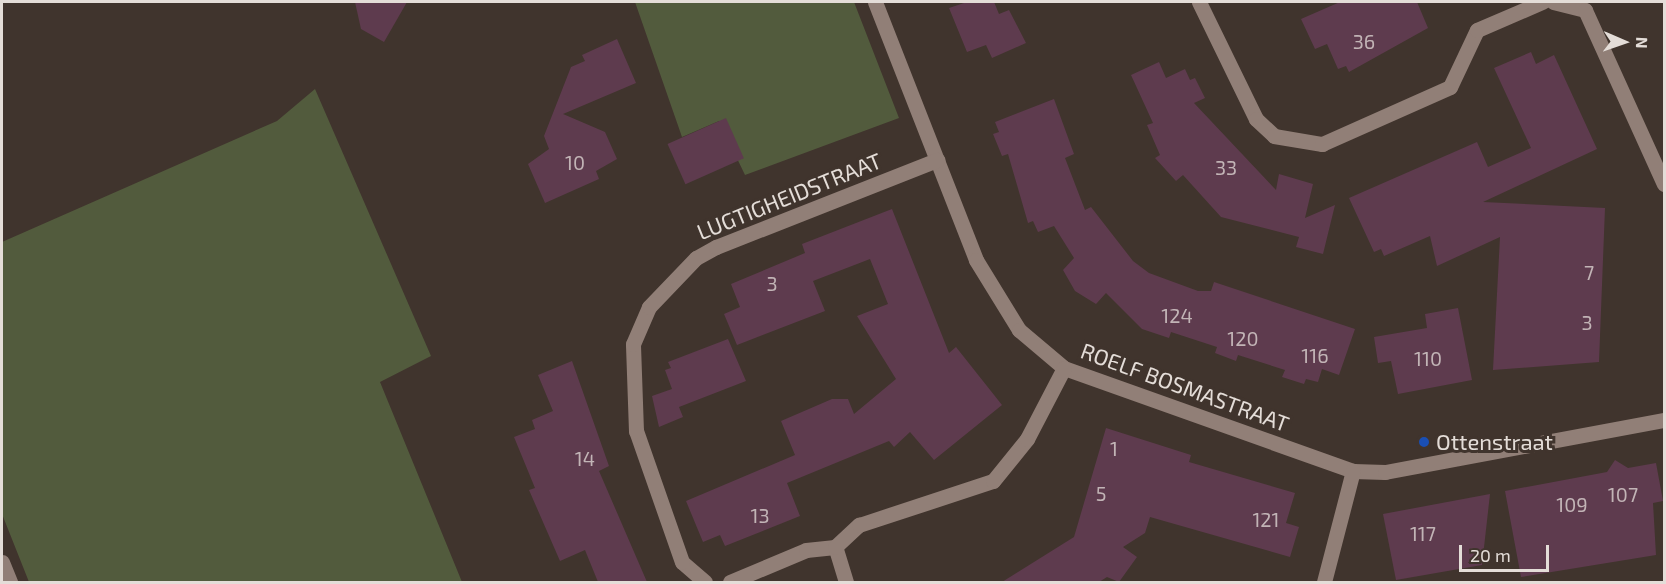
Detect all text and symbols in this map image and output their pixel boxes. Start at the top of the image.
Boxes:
north arrow [1594,12,1654,72]
house number: 36 [1353,29,1375,53]
text: N [1633,37,1652,49]
street label: LUGTIGHEIDSTRAAT [693,147,885,245]
house number: 10 [565,150,585,174]
house number: 33 [1215,155,1237,179]
house number: 7 [1584,260,1594,284]
house number: 3 [766,271,778,295]
house number: 124 [1161,303,1193,327]
house number: 3 [1581,310,1593,334]
house number: 120 [1227,326,1259,350]
street label: ROELF BOSMASTRAAT [1077,337,1293,437]
house number: 116 [1301,343,1329,367]
house number: 110 [1414,346,1442,370]
place label: Ottenstraat [1436,429,1553,455]
marker: Ottenstraat [1417,435,1431,449]
house number: 1 [1110,436,1118,460]
house number: 14 [575,446,595,470]
house number: 5 [1096,481,1106,505]
house number: 107 [1608,482,1638,506]
house number: 109 [1556,492,1588,516]
house number: 13 [750,503,770,527]
house number: 121 [1252,507,1280,531]
house number: 117 [1410,521,1436,545]
scale bar [1462,533,1552,571]
text: 20 m [1470,544,1511,566]

